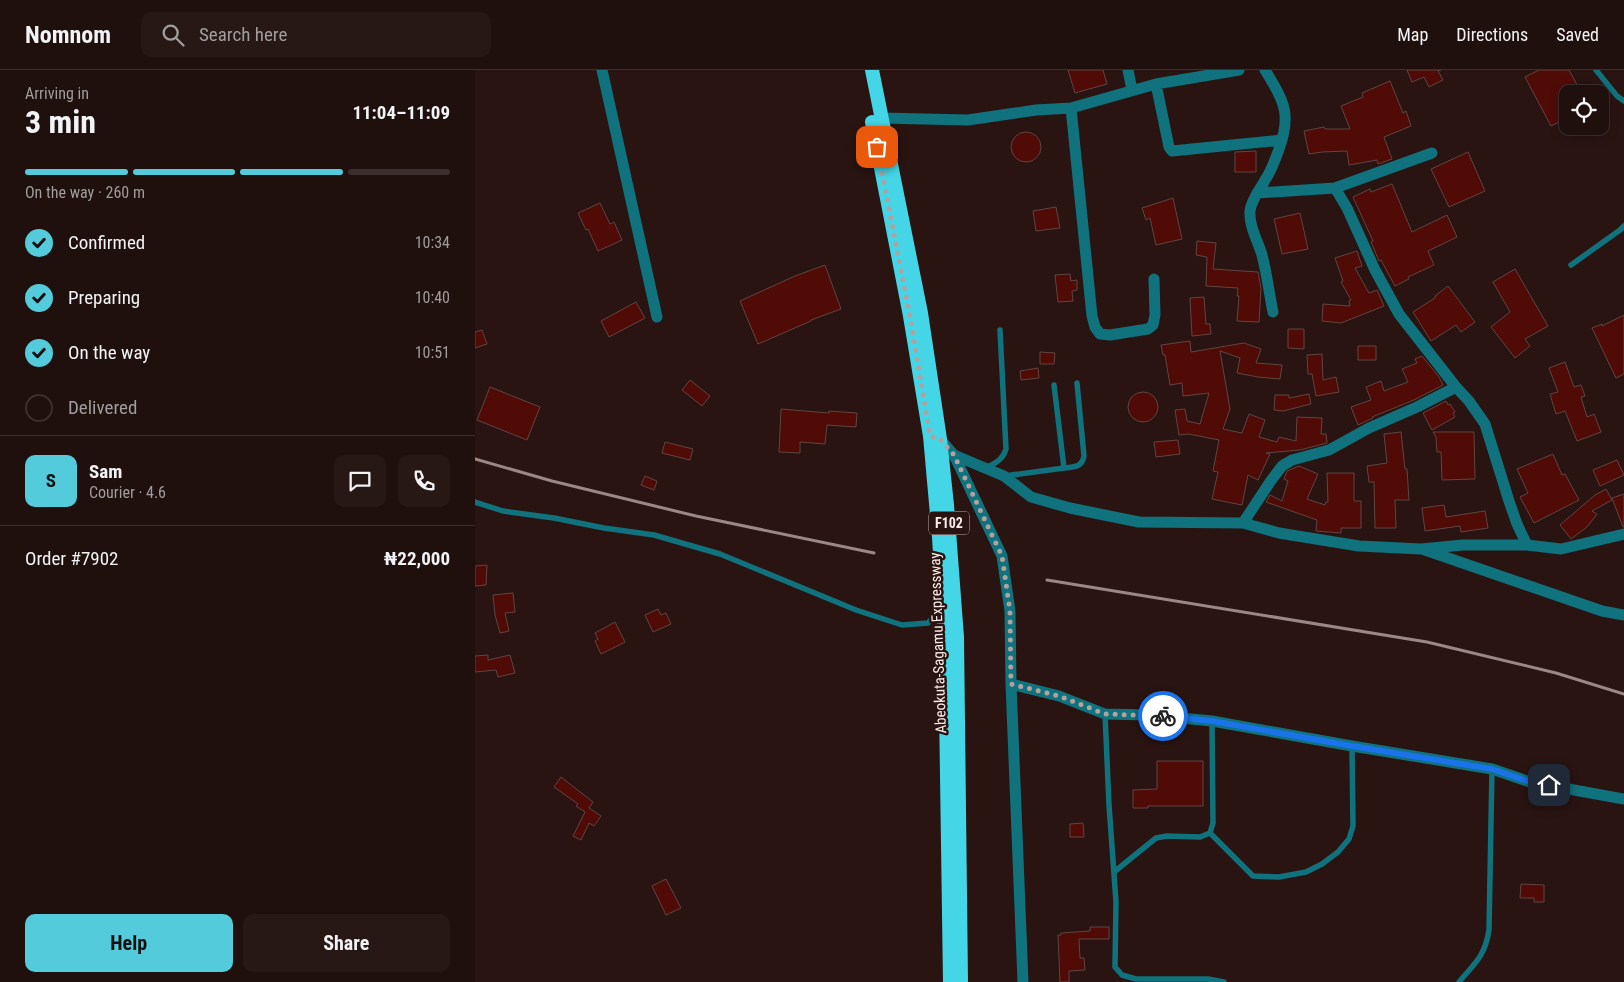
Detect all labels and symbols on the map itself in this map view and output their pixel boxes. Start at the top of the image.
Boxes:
pin [856,126,898,168]
road number: F102 [929,512,969,534]
street label: Abeokuta-Sagamu Expressway [926,552,950,734]
courier [1138,691,1188,741]
pin [1528,764,1570,806]

